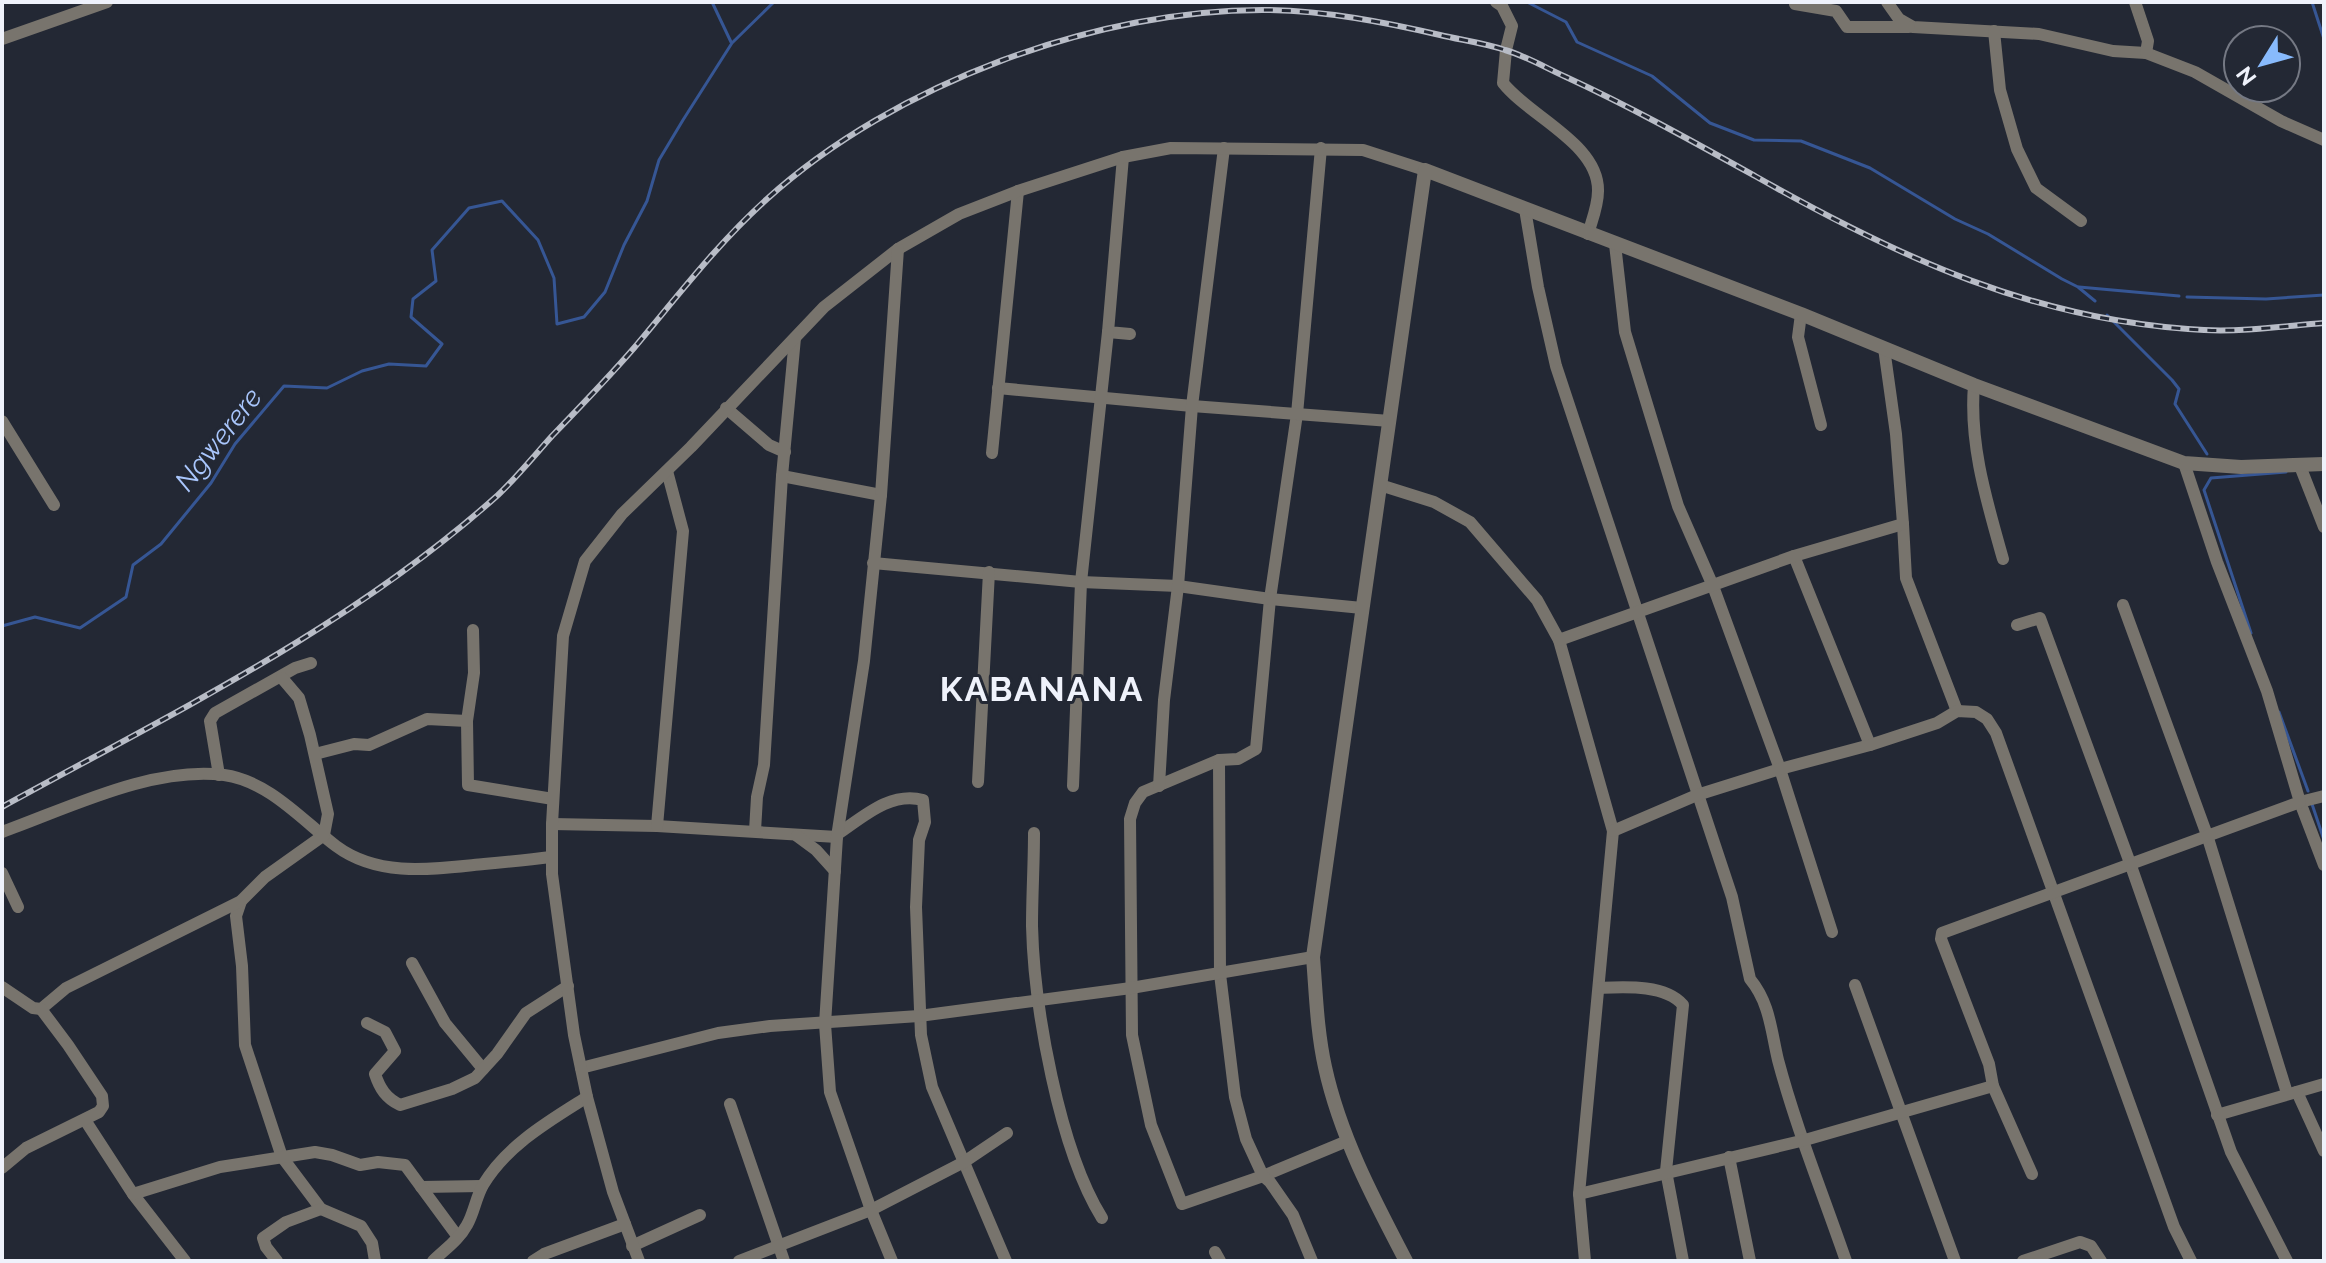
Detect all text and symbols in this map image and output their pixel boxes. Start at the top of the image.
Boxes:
north arrow [2222,24,2302,104]
text: N [2231,62,2261,91]
water label: Ngwerere [168,381,269,497]
district label: KABANANA [940,669,1144,709]

